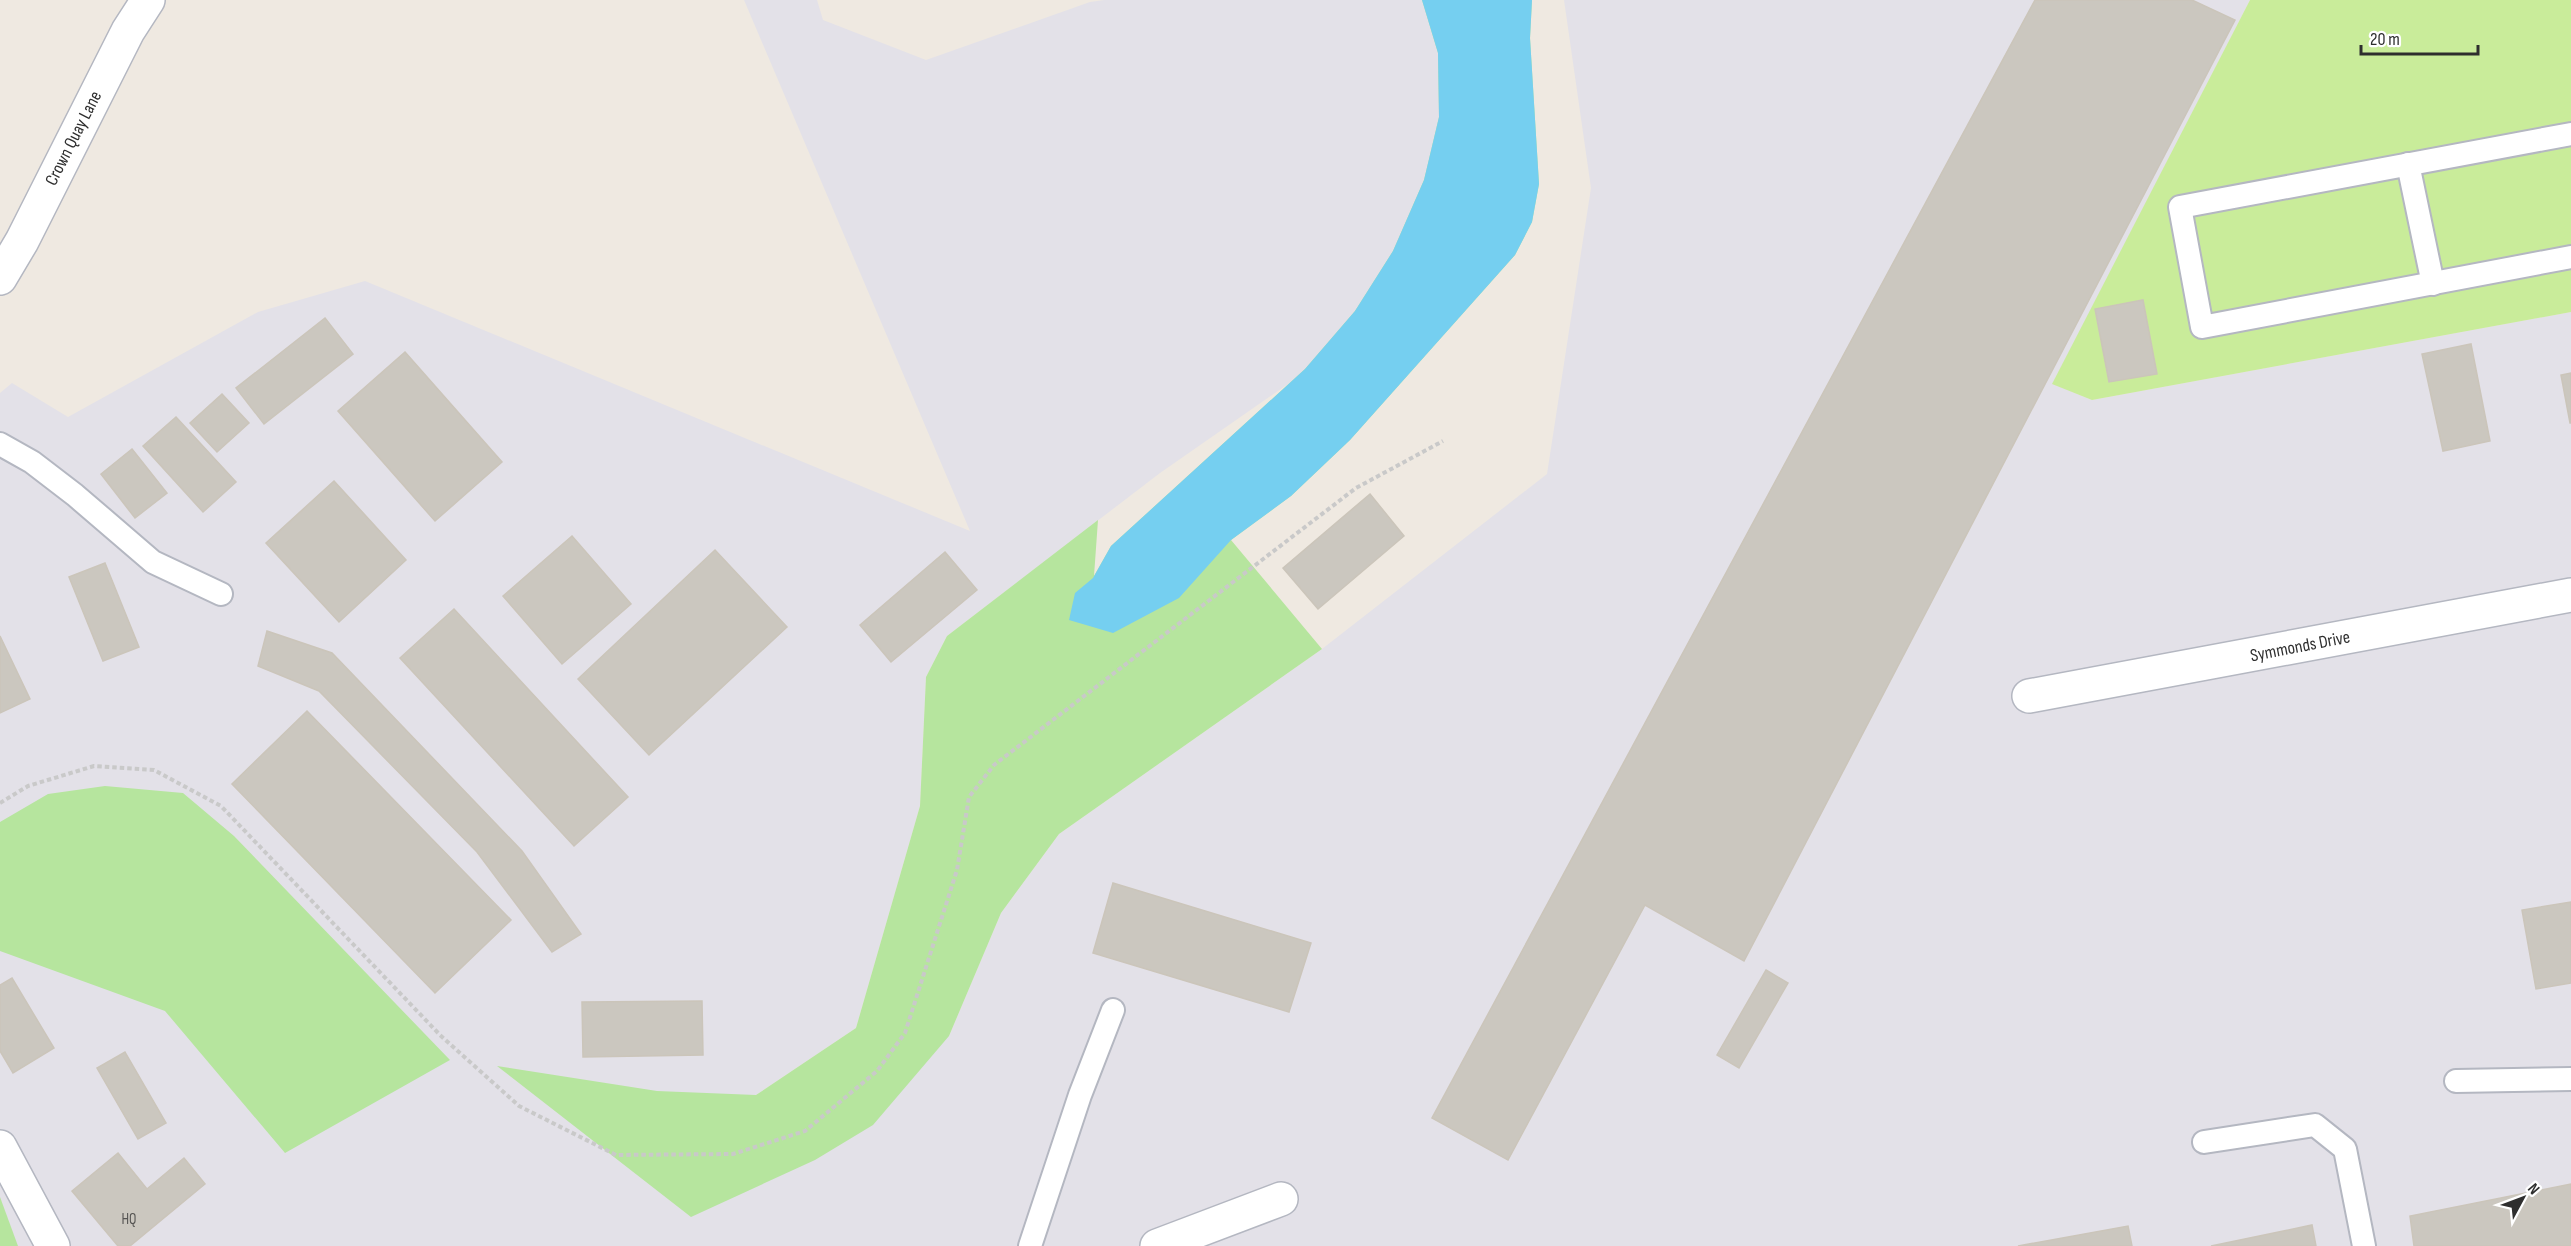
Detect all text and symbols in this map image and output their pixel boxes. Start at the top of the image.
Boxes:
scale bar [2361,18,2478,56]
text: 20 m [2370,29,2400,50]
street label: Crown Quay Lane [41,88,106,189]
street label: Symmonds Drive [2248,627,2352,666]
north arrow [2493,1168,2553,1228]
text: N [2523,1180,2543,1199]
house number: HQ [121,1210,137,1229]

